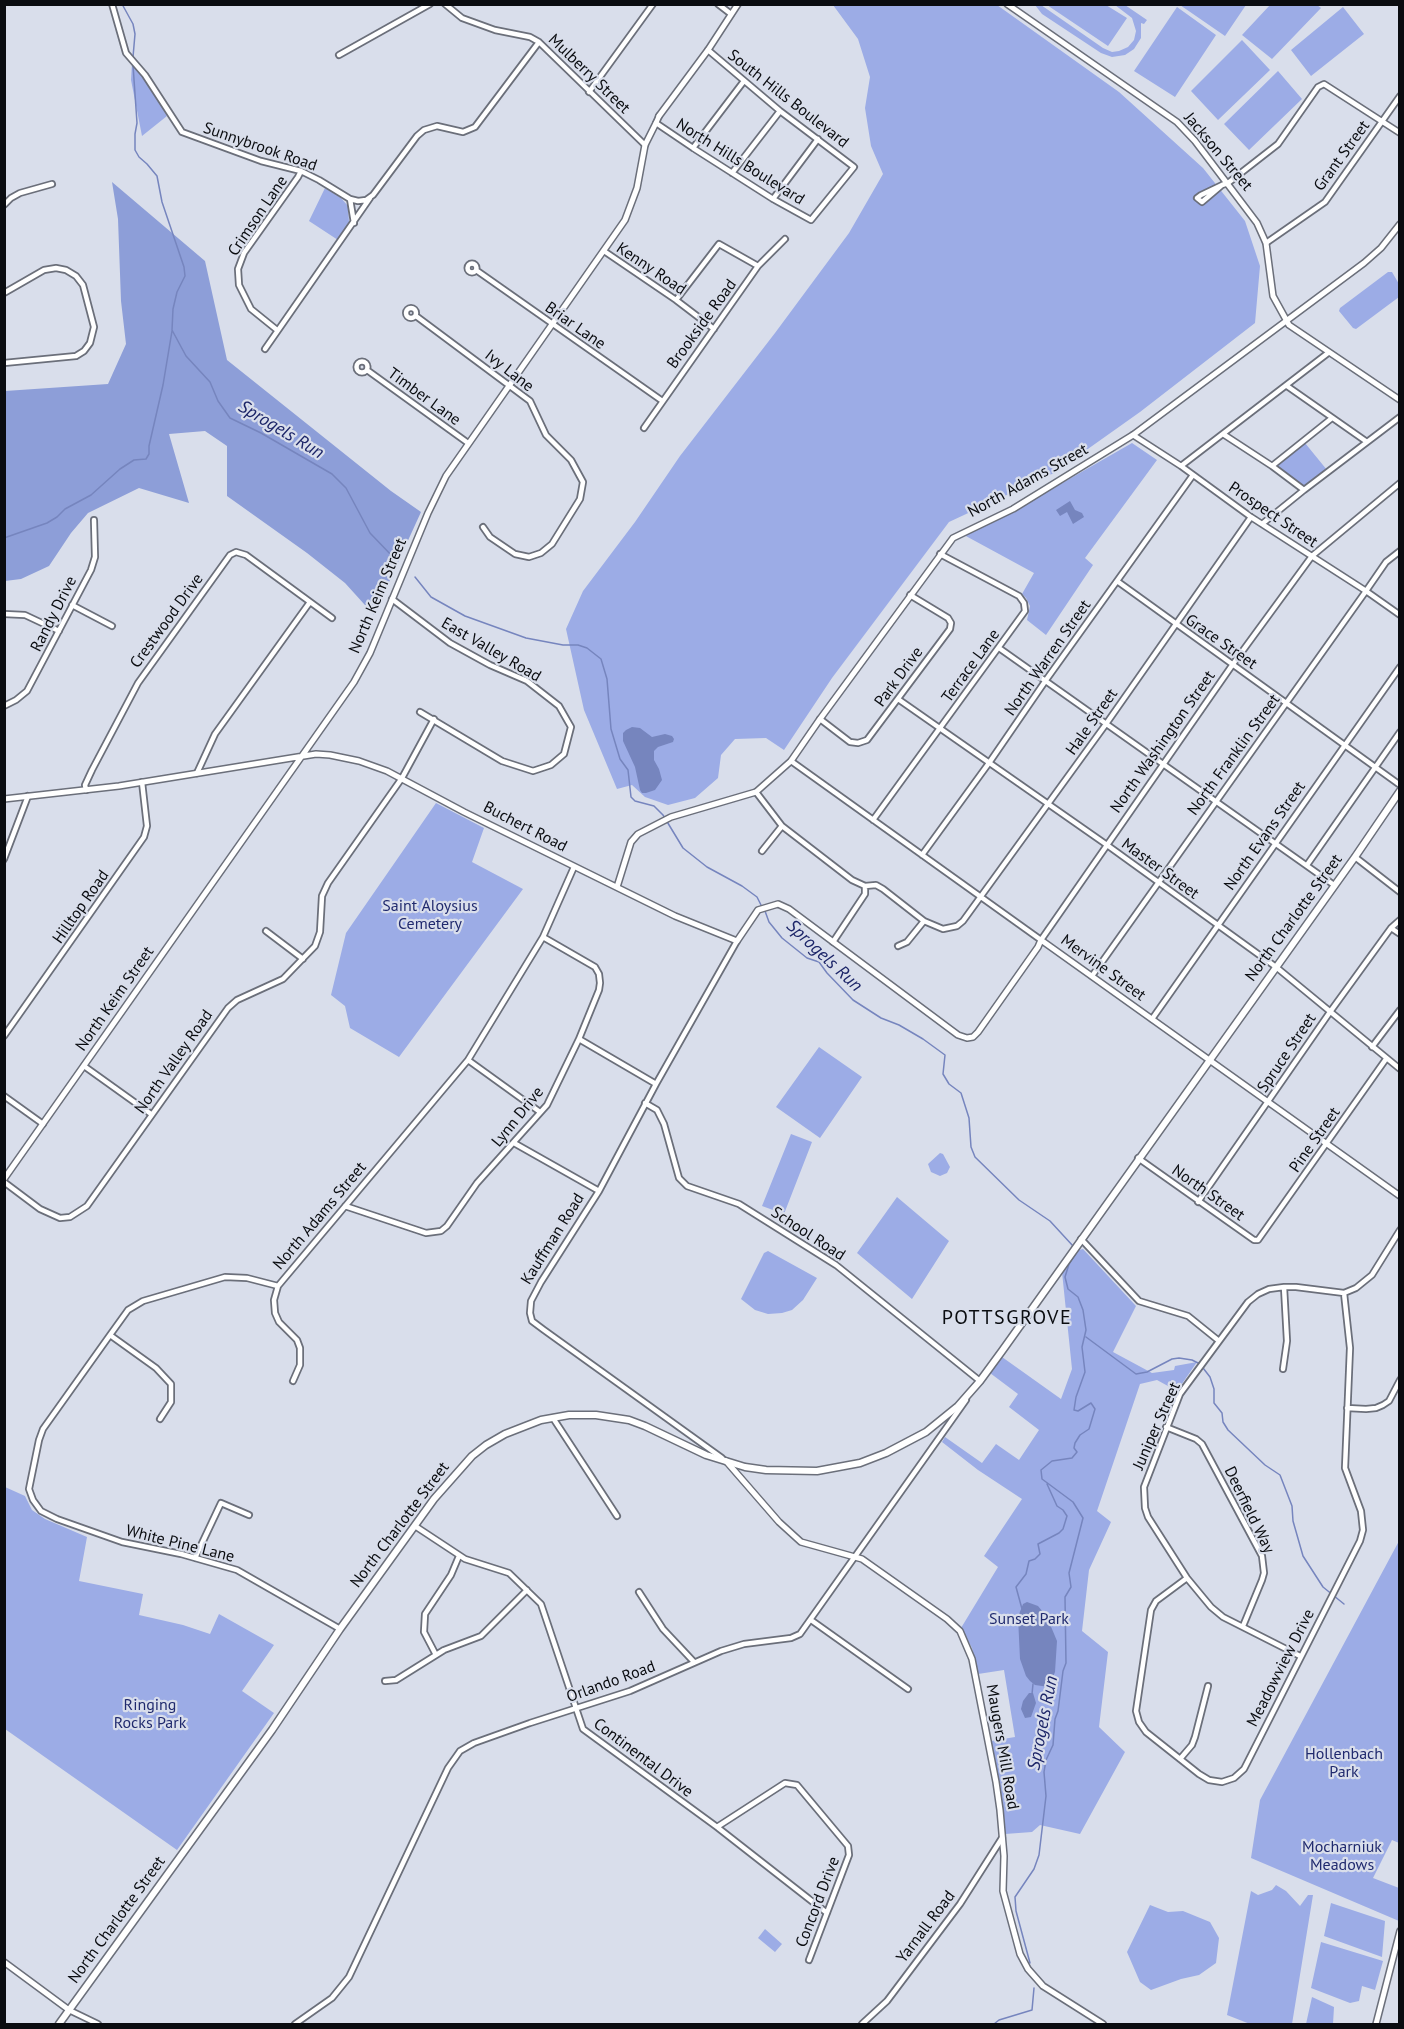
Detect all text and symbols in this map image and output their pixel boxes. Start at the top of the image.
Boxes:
street label: Mulberry Street [544,30,634,118]
street label: South Hills Boulevard [724,46,852,152]
street label: Jackson Street [1180,109,1256,195]
street label: North Hills Boulevard [672,115,808,209]
street label: Grant Street [1310,117,1374,195]
street label: Sunnybrook Road [201,119,319,175]
street label: Crimson Lane [224,172,292,260]
street label: Kenny Road [612,239,690,299]
street label: Brookside Road [663,276,741,372]
street label: Briar Lane [541,298,609,354]
street label: Ivy Lane [481,346,537,396]
street label: Timber Lane [384,364,464,430]
water label: Sprogels Run [234,396,328,464]
street label: North Adams Street [965,440,1091,522]
street label: Prospect Street [1225,478,1321,552]
street label: North Keim Street [345,536,411,656]
street label: Crestwood Drive [126,570,208,672]
street label: Randy Drive [27,573,81,655]
street label: North Warren Street [1001,596,1095,720]
street label: Grace Street [1181,610,1261,674]
street label: East Valley Road [438,614,544,686]
street label: Terrace Lane [938,626,1004,706]
street label: Park Drive [871,643,927,711]
street label: North Washington Street [1107,667,1219,817]
street label: Hale Street [1062,685,1122,759]
street label: North Franklin Street [1184,691,1284,819]
street label: North Evans Street [1220,778,1310,894]
street label: Buchert Road [480,798,570,856]
street label: Master Street [1117,834,1203,904]
street label: North Charlotte Street [1242,851,1346,985]
street label: Hilltop Road [49,867,113,947]
park label: Saint Aloysius Cemetery [382,896,478,934]
water label: Sprogels Run [782,915,866,997]
street label: Mervine Street [1057,931,1149,1005]
street label: North Keim Street [72,943,158,1055]
street label: North Valley Road [131,1006,217,1118]
street label: Spruce Street [1254,1010,1320,1096]
street label: Lynn Drive [488,1083,548,1151]
street label: Pine Street [1286,1104,1344,1176]
street label: North Adams Street [269,1158,371,1274]
street label: North Street [1168,1161,1248,1225]
street label: Kauffman Road [517,1190,589,1288]
street label: School Road [767,1203,849,1265]
district label: POTTSGROVE [942,1306,1072,1330]
street label: Juniper Street [1129,1379,1185,1473]
street label: North Charlotte Street [347,1458,453,1592]
street label: Deerfield Way [1220,1463,1278,1557]
street label: White Pine Lane [124,1521,236,1567]
street label: Meadowview Drive [1243,1606,1319,1730]
park label: Sunset Park [989,1609,1069,1629]
street label: Orlando Road [564,1657,658,1707]
water label: Sprogels Run [1023,1674,1063,1772]
street label: Maugers Mill Road [982,1683,1022,1811]
park label: Ringing Rocks Park [114,1695,186,1733]
street label: Continental Drive [590,1714,696,1802]
park label: Hollenbach Park [1305,1744,1383,1782]
park label: Mocharniuk Meadows [1302,1837,1382,1875]
street label: North Charlotte Street [65,1853,169,1987]
street label: Concord Drive [792,1854,844,1950]
street label: Yarnall Road [893,1887,959,1967]

